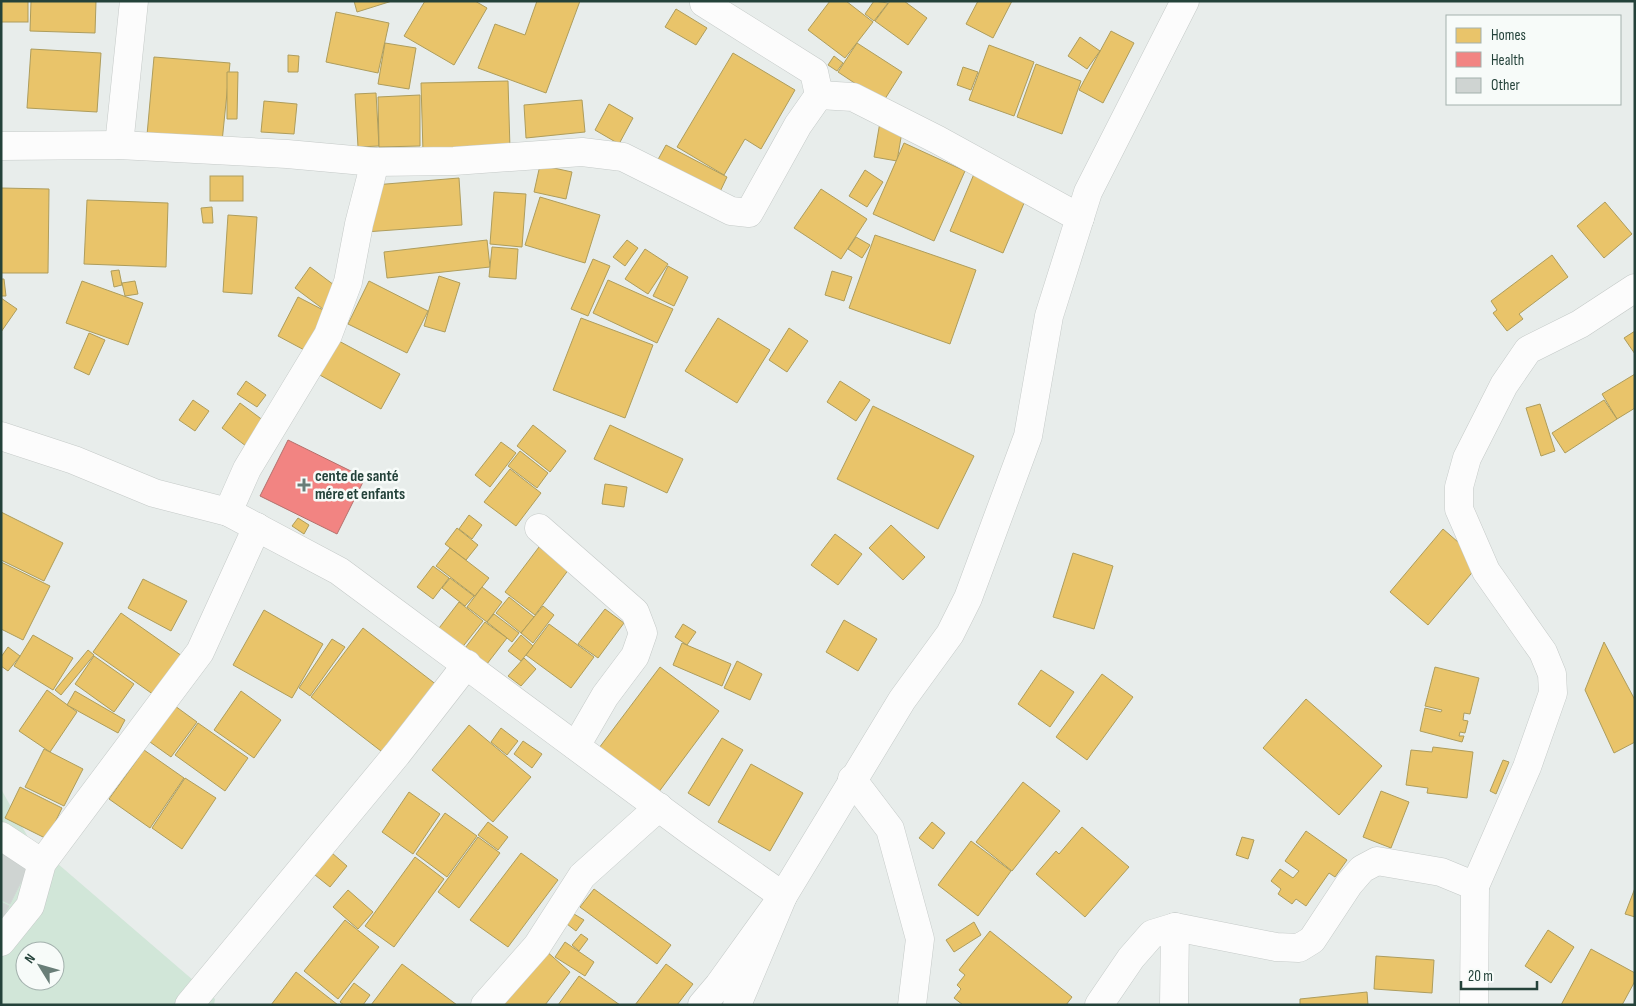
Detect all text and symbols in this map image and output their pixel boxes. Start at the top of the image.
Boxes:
legend [1446,15,1621,105]
text: Homes [1491,26,1526,45]
text: Health [1491,51,1524,70]
text: Other [1491,76,1520,95]
place label: cente de santé mére et enfants [315,467,405,504]
marker: cente de santé mére et enfants [297,478,311,492]
north arrow [15,941,65,991]
text: N [21,950,39,967]
scale bar [1461,958,1537,990]
text: 20 m [1468,967,1493,986]

